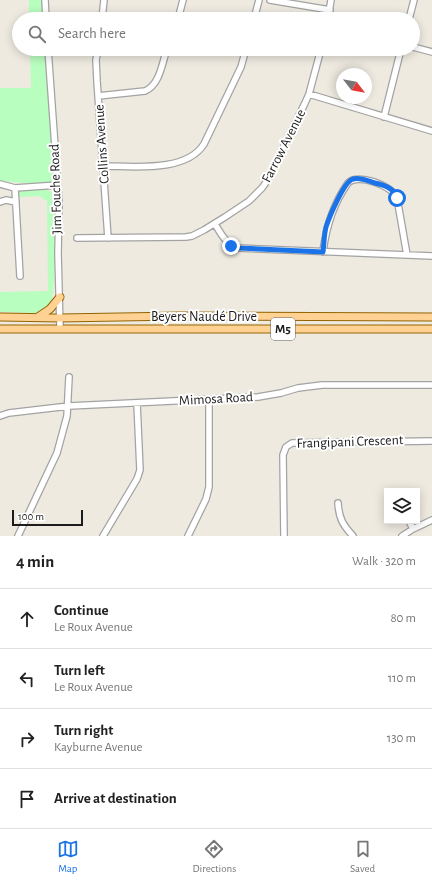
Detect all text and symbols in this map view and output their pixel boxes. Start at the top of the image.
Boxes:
search box [12,12,420,56]
icon: search [26,23,48,45]
text: Search here [58,26,126,41]
north arrow [336,68,372,104]
street label: Collins Avenue [92,104,112,184]
street label: Farrow Avenue [260,107,308,185]
street label: Jim Fouche Road [47,144,65,234]
route start [388,189,406,207]
route end [222,237,240,255]
street label: Beyers Naudé Drive [151,310,257,324]
road number: M5 [271,318,295,340]
street label: Mimosa Road [179,390,253,408]
street label: Frangipani Crescent [296,433,404,451]
map controls [384,488,420,524]
button: layers [384,488,420,524]
scale bar [12,508,83,527]
text: 100 m [18,511,44,522]
text: 4 min [16,553,54,570]
text: Walk · 320 m [352,555,416,568]
text: Continue [54,603,109,618]
icon: ahead [16,608,38,630]
text: 80 m [390,612,416,625]
text: Le Roux Avenue [54,621,133,634]
text: Turn left [54,663,105,678]
icon: left [16,668,38,690]
text: 110 m [388,672,416,685]
text: Le Roux Avenue [54,681,133,694]
text: Turn right [54,723,113,738]
icon: right [16,728,38,750]
text: 130 m [387,732,416,745]
text: Kayburne Avenue [54,741,143,754]
icon: arrive [16,788,38,810]
text: Arrive at destination [54,791,177,806]
tab: Map [57,838,79,875]
tab: Directions [192,838,236,875]
tab: Saved [350,838,375,875]

